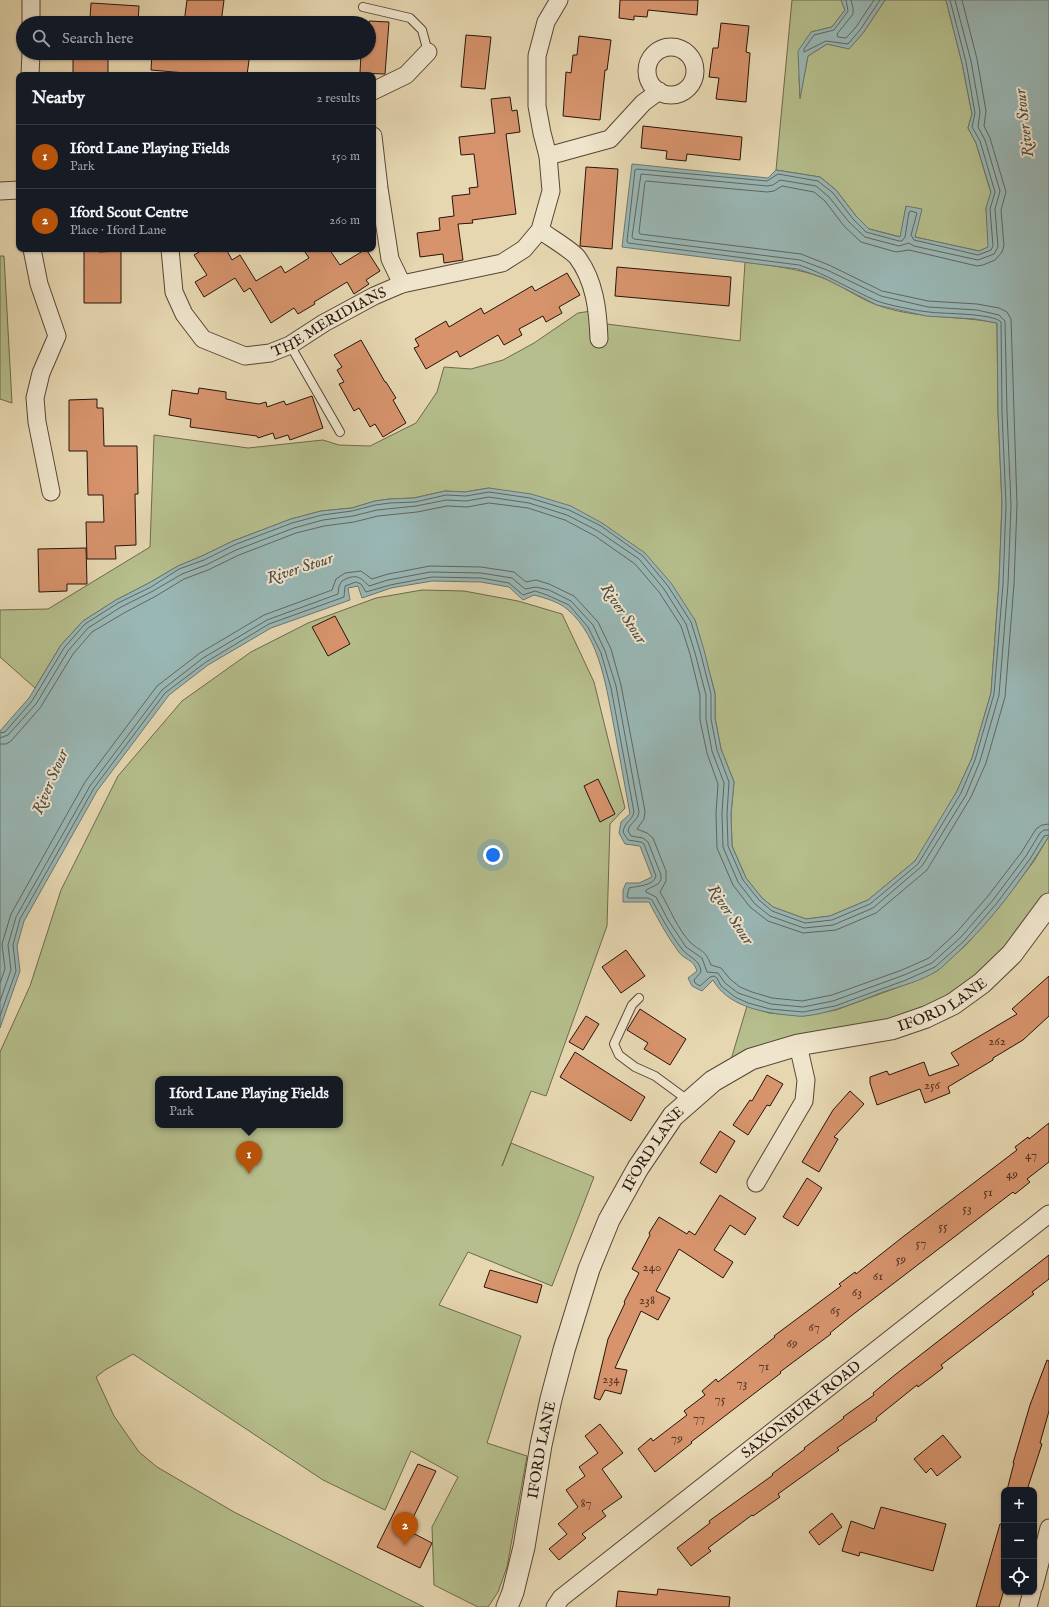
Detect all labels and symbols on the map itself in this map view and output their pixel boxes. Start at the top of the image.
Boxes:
water label: River Stour [1011,86,1039,158]
street label: THE MERIDIANS [269,282,389,361]
water label: River Stour [264,548,337,589]
water label: River Stour [595,580,651,649]
water label: River Stour [28,745,74,818]
your location [483,845,503,865]
water label: River Stour [702,881,758,950]
street label: IFORD LANE [895,973,991,1036]
house number: 262 [988,1033,1006,1050]
house number: 256 [924,1077,941,1094]
street label: IFORD LANE [617,1102,688,1195]
pin: 1 [236,1141,262,1174]
house number: 47 [1025,1147,1037,1164]
house number: 49 [1006,1166,1018,1183]
house number: 51 [983,1184,993,1201]
house number: 53 [962,1200,972,1217]
house number: 55 [938,1218,948,1235]
house number: 57 [916,1235,926,1252]
house number: 59 [896,1251,907,1268]
house number: 240 [643,1259,661,1276]
house number: 61 [873,1268,883,1285]
house number: 63 [852,1284,862,1301]
house number: 238 [639,1292,655,1309]
house number: 65 [830,1302,840,1319]
house number: 67 [808,1319,820,1336]
house number: 69 [786,1335,798,1352]
street label: SAXONBURY ROAD [737,1356,865,1462]
house number: 71 [759,1358,770,1375]
house number: 234 [602,1371,620,1388]
house number: 73 [737,1375,748,1392]
house number: 75 [715,1391,726,1408]
street label: IFORD LANE [523,1399,560,1500]
house number: 77 [693,1410,705,1427]
house number: 79 [671,1430,683,1447]
house number: 87 [580,1495,592,1512]
pin: 2 [392,1512,418,1545]

